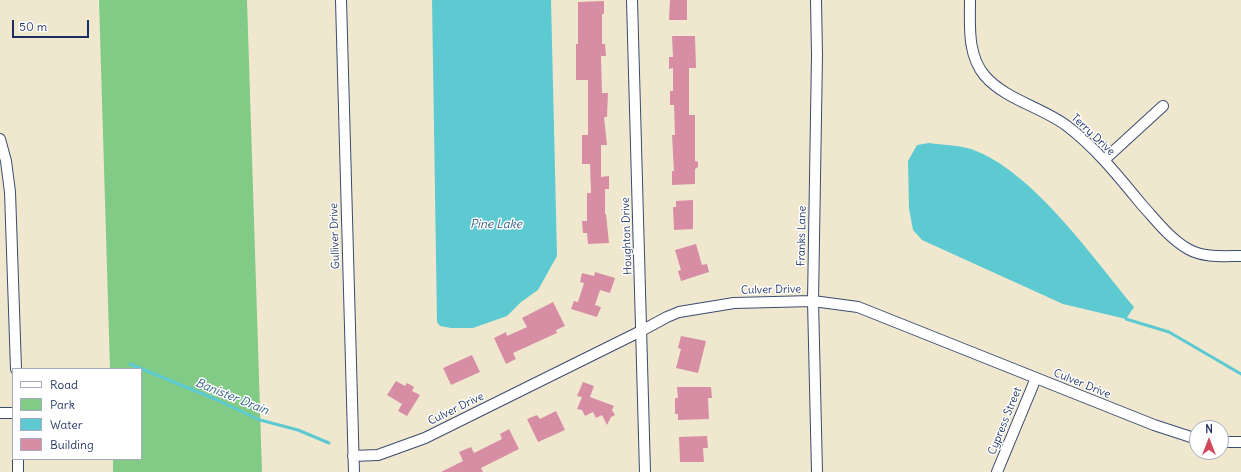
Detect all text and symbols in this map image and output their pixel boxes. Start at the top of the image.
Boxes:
scale bar [14,12,91,38]
text: 50 m [19,19,47,34]
street label: Terry Drive [1068,111,1118,159]
street label: Houghton Drive [619,197,635,275]
street label: Gulliver Drive [327,203,343,269]
street label: Franks Lane [795,206,809,266]
water label: Pine Lake [470,218,522,232]
street label: Culver Drive [741,283,801,297]
street label: Culver Drive [1052,367,1112,401]
legend [12,368,142,460]
water label: Banister Drain [193,376,271,418]
text: Road [50,377,78,392]
street label: Cypress Street [985,385,1025,457]
street label: Culver Drive [426,390,486,428]
text: Park [50,397,75,412]
text: Water [50,417,83,432]
north arrow [1189,420,1229,460]
text: N [1205,422,1213,436]
text: Building [50,437,94,452]

